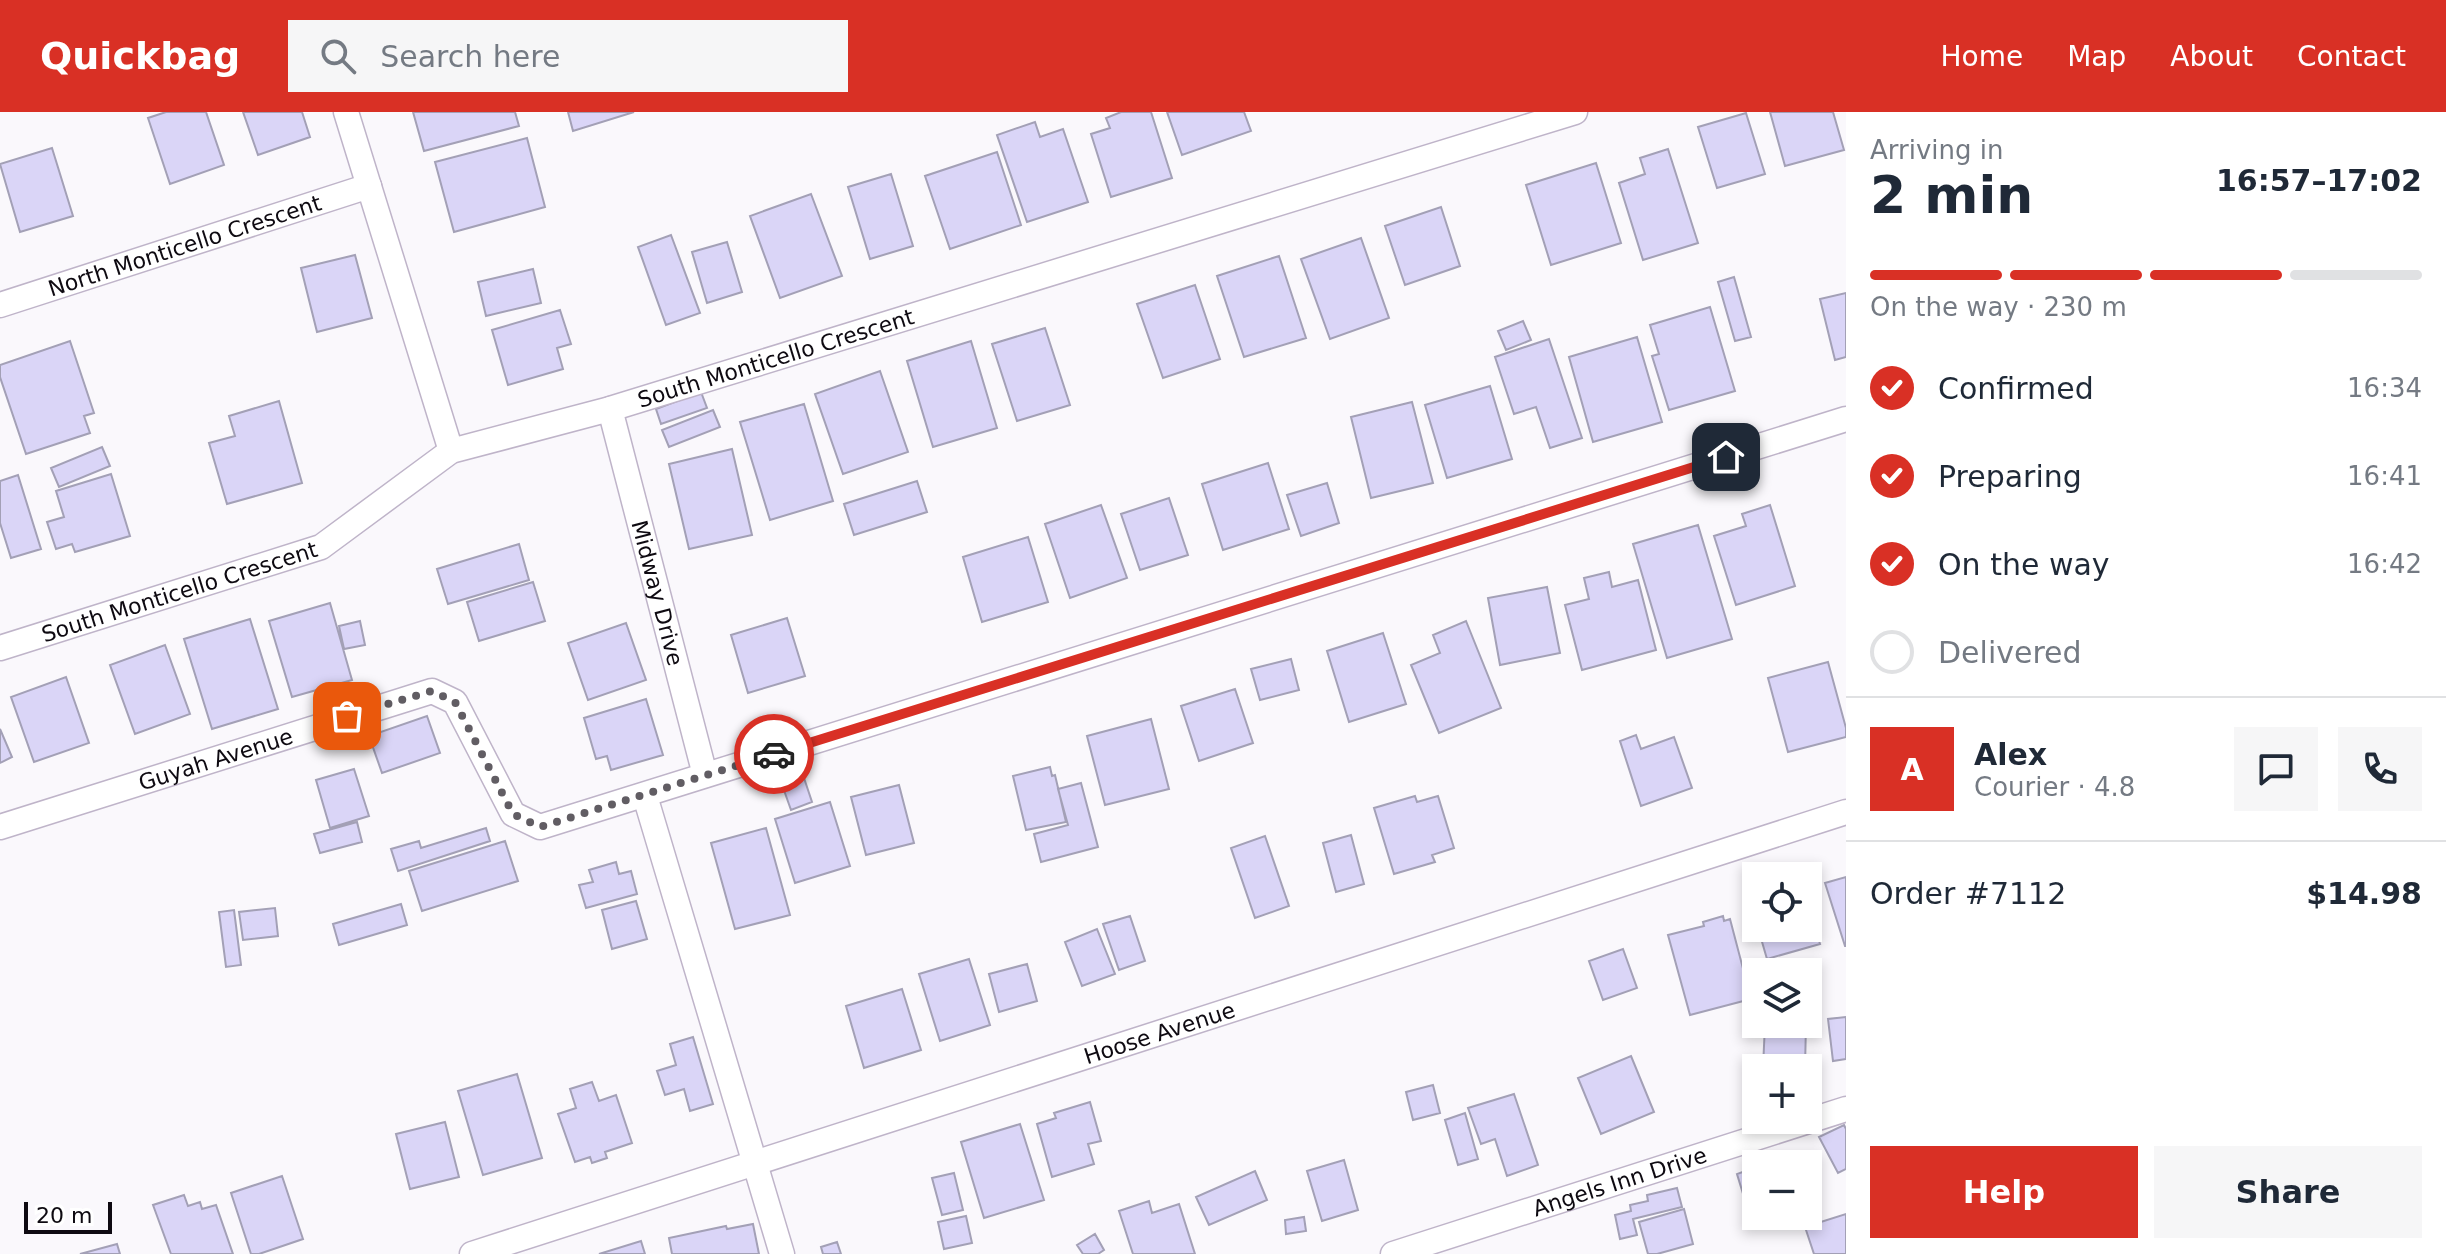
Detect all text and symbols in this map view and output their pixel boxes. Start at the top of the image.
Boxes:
search box [288,20,848,92]
text: Quickbag [40,34,240,78]
icon: search [316,34,360,78]
text: Search here [380,39,560,74]
text: Home [1940,40,2023,73]
text: Map [2067,40,2126,73]
text: About [2170,40,2253,73]
text: Contact [2297,40,2406,73]
text: Arriving in [1870,135,2004,165]
text: 16:57–17:02 [2216,163,2422,198]
text: 2 min [1870,165,2033,225]
street label: North Monticello Crescent [45,190,325,301]
text: On the way · 230 m [1870,292,2127,322]
street label: South Monticello Crescent [635,304,917,412]
icon: check [1870,366,1914,410]
text: Confirmed [1938,371,2094,406]
text: 16:34 [2347,373,2422,403]
pin [1692,423,1760,491]
icon: home [1704,435,1748,479]
icon: check [1870,454,1914,498]
text: Preparing [1938,459,2082,494]
text: 16:41 [2347,461,2422,491]
street label: Midway Drive [627,518,689,668]
street label: South Monticello Crescent [38,536,321,647]
icon: check [1870,542,1914,586]
text: On the way [1938,547,2110,582]
text: 16:42 [2347,549,2422,579]
text: Delivered [1938,635,2082,670]
pin [313,682,381,750]
icon: bag [325,694,369,738]
courier [734,714,814,794]
street label: Guyah Avenue [135,723,296,795]
button: chat [2234,727,2318,811]
button: phone [2338,727,2422,811]
icon: car [752,732,796,776]
text: Alex [1974,737,2047,772]
text: A [1900,752,1924,787]
text: Courier · 4.8 [1974,772,2135,802]
map controls [1742,862,1822,1230]
button: locate [1742,862,1822,942]
text: Order #7112 [1870,876,2066,911]
text: $14.98 [2306,876,2422,911]
button: layers [1742,958,1822,1038]
street label: Hoose Avenue [1081,997,1238,1069]
button: + [1742,1054,1822,1134]
street label: Angels Inn Drive [1530,1142,1710,1221]
button: Help [1870,1146,2138,1238]
button: Share [2154,1146,2422,1238]
button: − [1742,1150,1822,1230]
scale bar [24,1198,112,1234]
text: 20 m [36,1203,92,1228]

